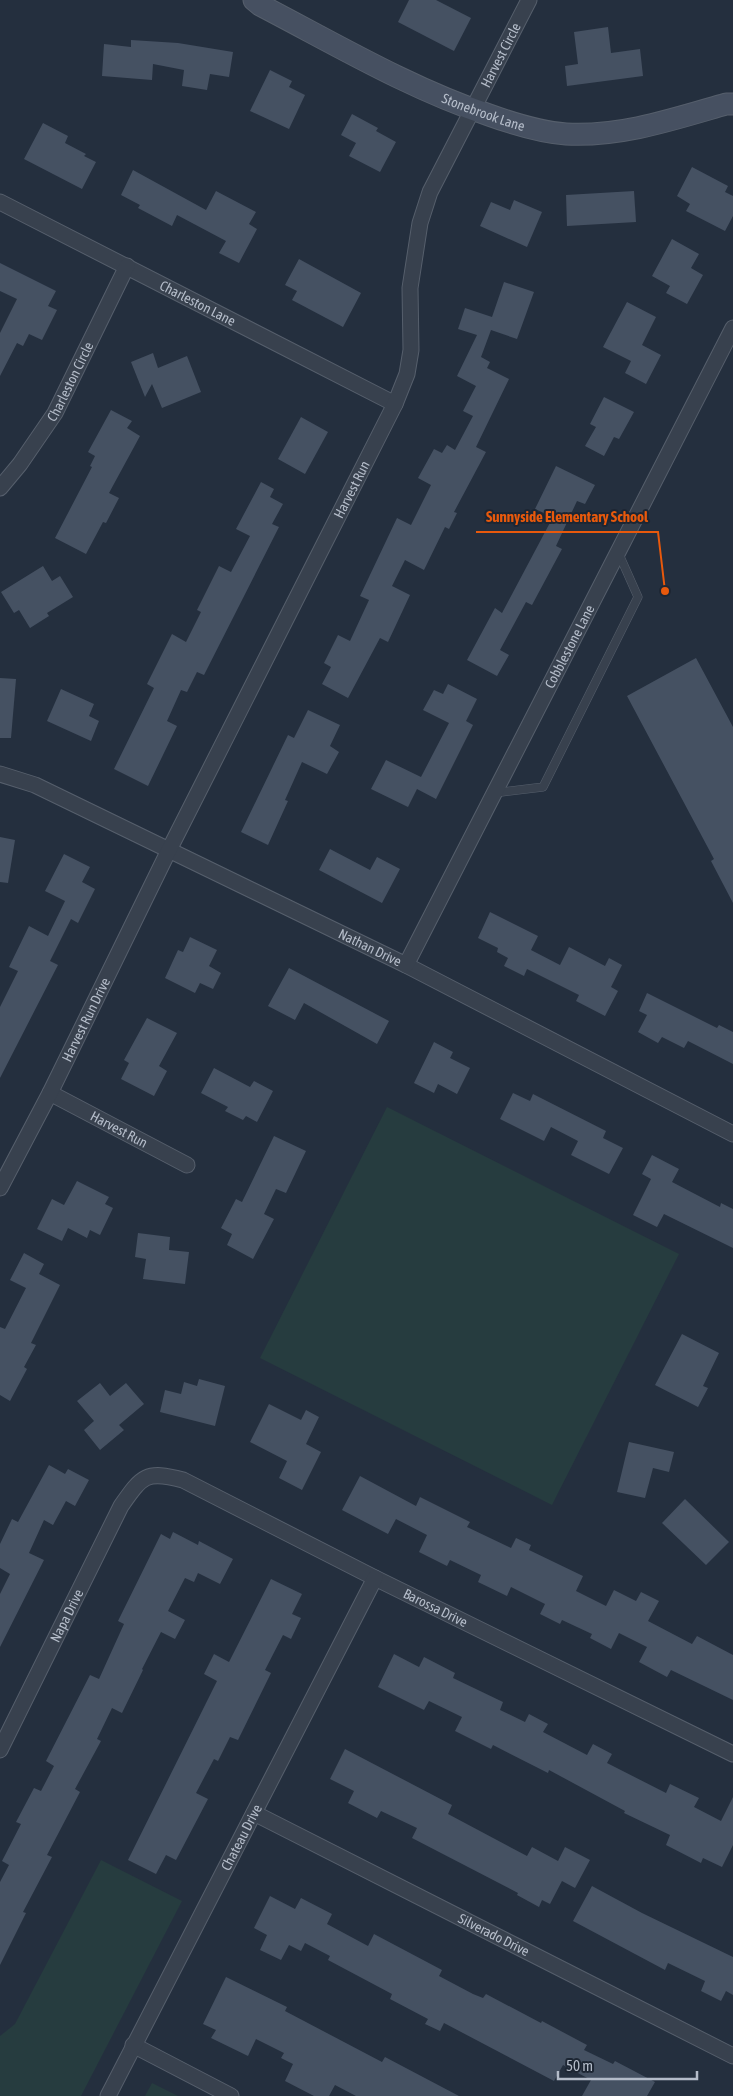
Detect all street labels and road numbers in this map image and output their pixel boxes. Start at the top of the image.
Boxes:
street label: Harvest Circle [477,20,524,90]
street label: Stonebrook Lane [440,90,527,134]
street label: Charleston Lane [157,277,238,329]
street label: Charleston Circle [44,339,97,424]
street label: Harvest Run [330,458,373,521]
street label: Cobblestone Lane [541,602,598,691]
street label: Nathan Drive [336,925,404,970]
street label: Harvest Run Drive [59,975,113,1064]
street label: Harvest Run [88,1108,150,1151]
street label: Barossa Drive [401,1585,470,1630]
street label: Napa Drive [47,1586,86,1645]
street label: Chateau Drive [218,1802,265,1873]
street label: Silverado Drive [456,1910,532,1959]

